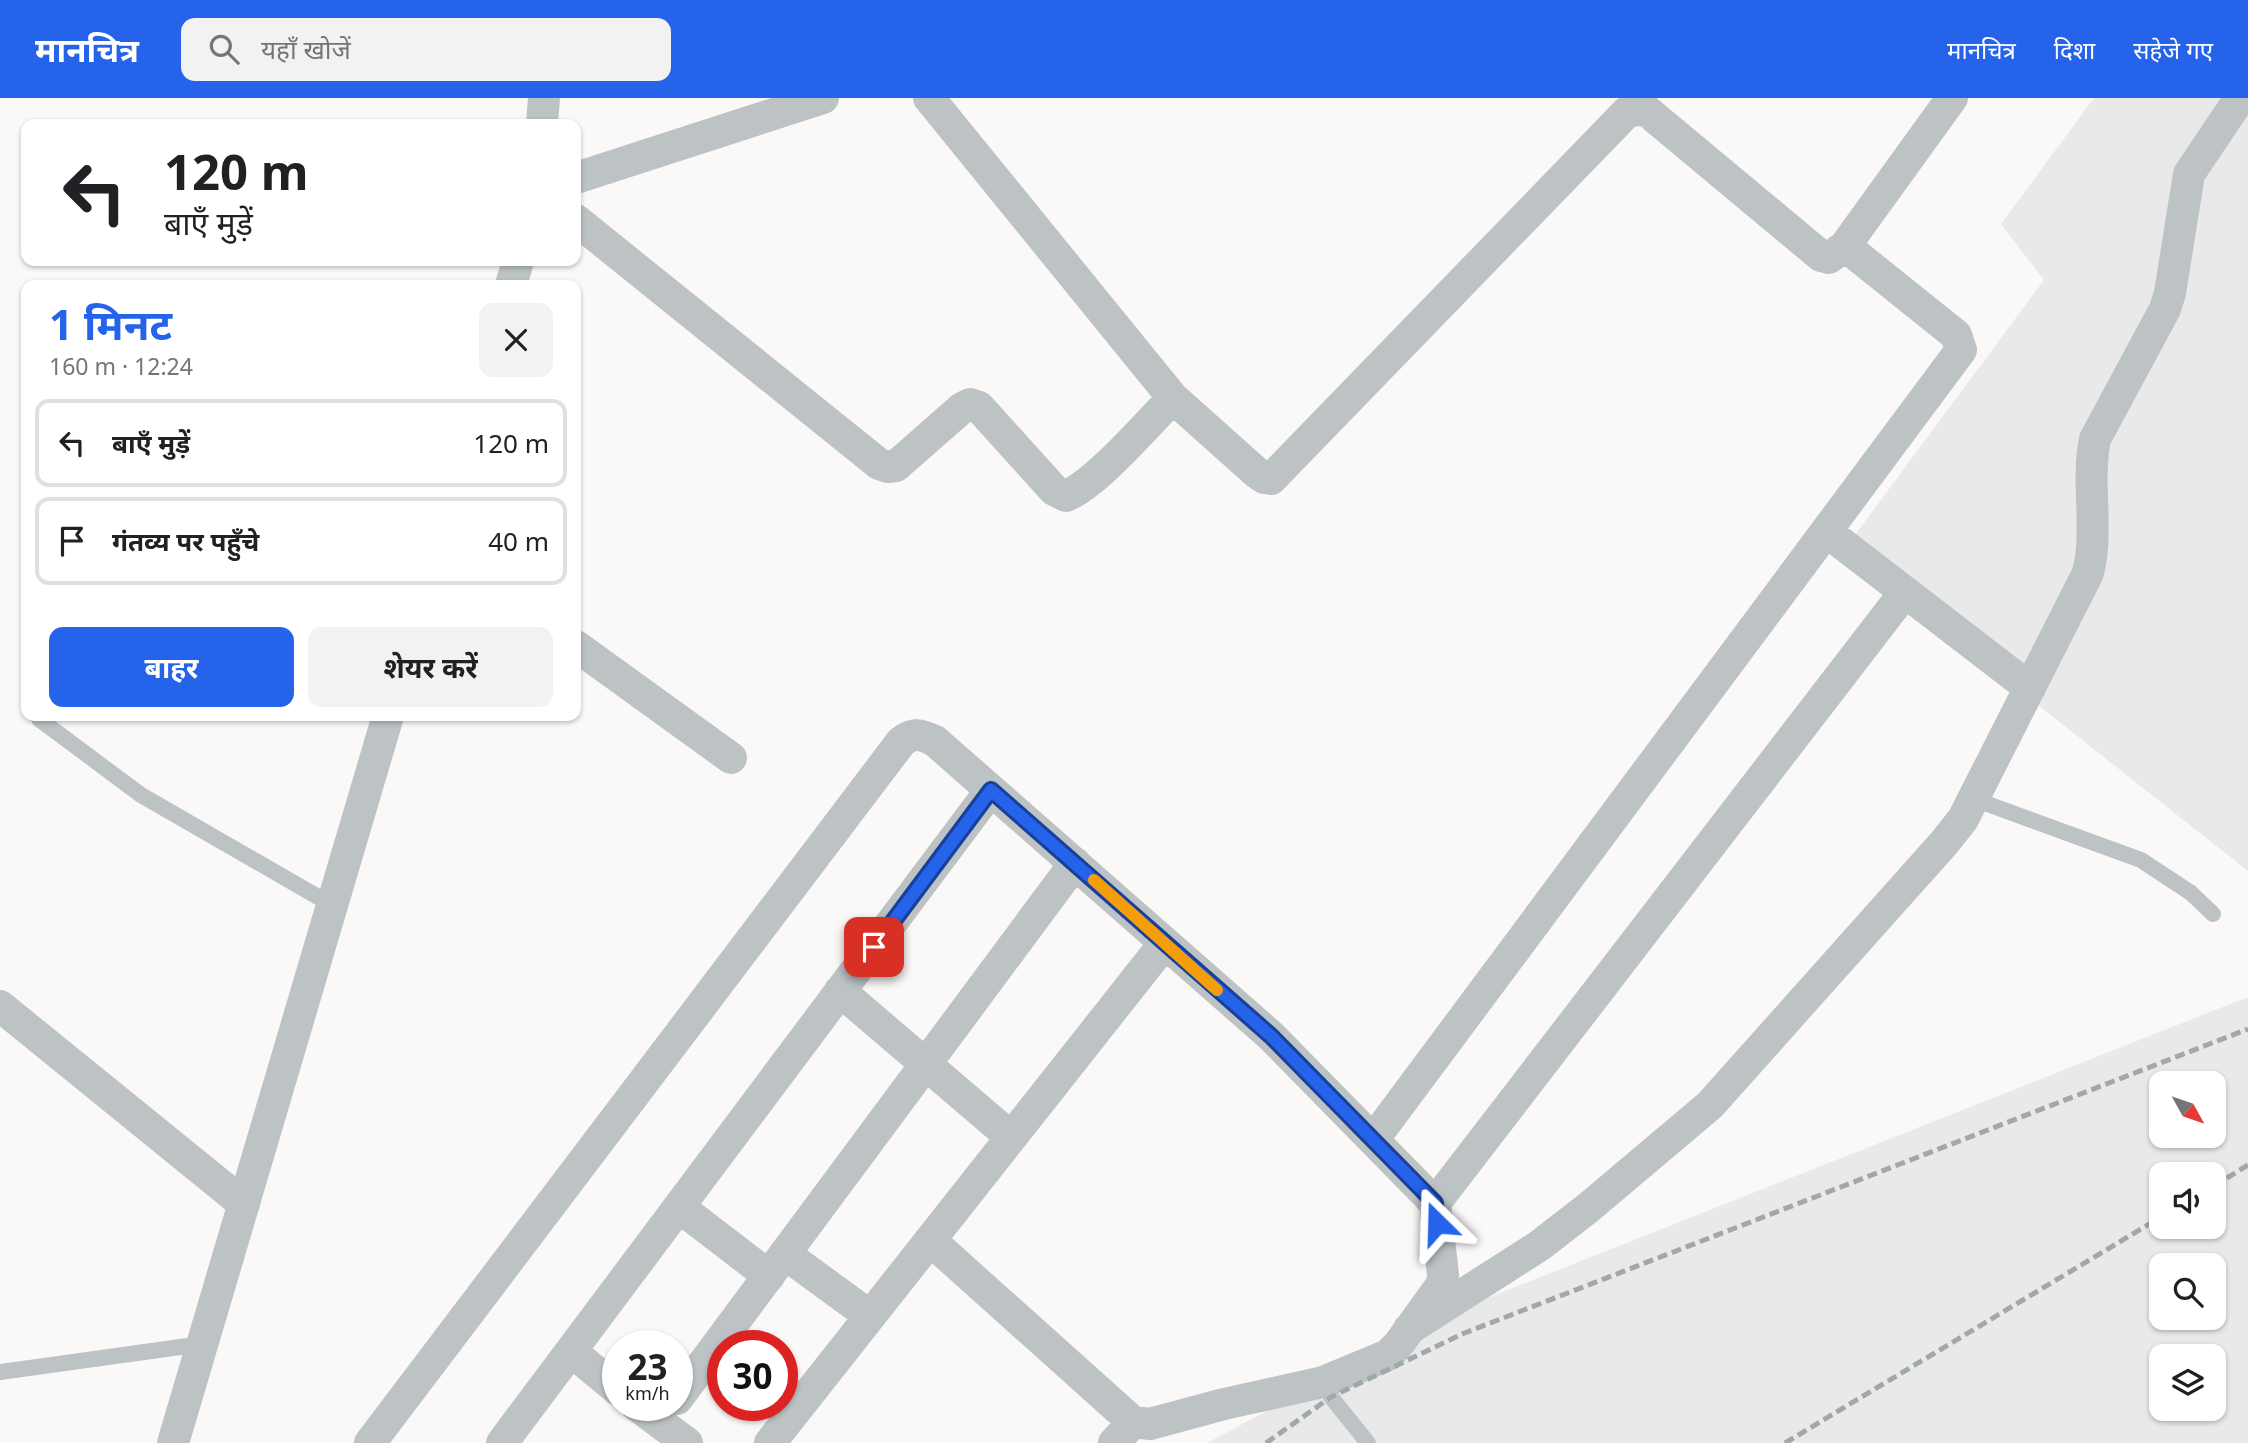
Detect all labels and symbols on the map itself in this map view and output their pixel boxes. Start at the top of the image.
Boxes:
pin [844,917,904,977]
north arrow [2149,1071,2226,1148]
position arrow [1400,1186,1474,1260]
speed limit sign: 30 [707,1330,798,1421]

